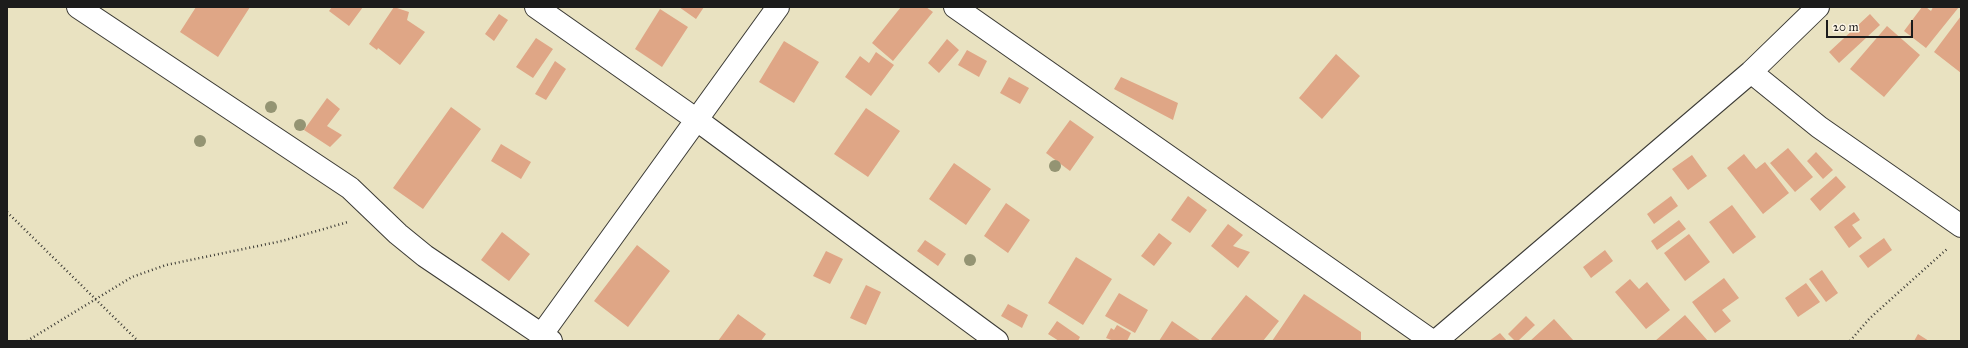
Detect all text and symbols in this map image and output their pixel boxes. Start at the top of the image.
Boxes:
scale bar [1828,12,1915,38]
text: 20 m [1833,20,1859,34]

